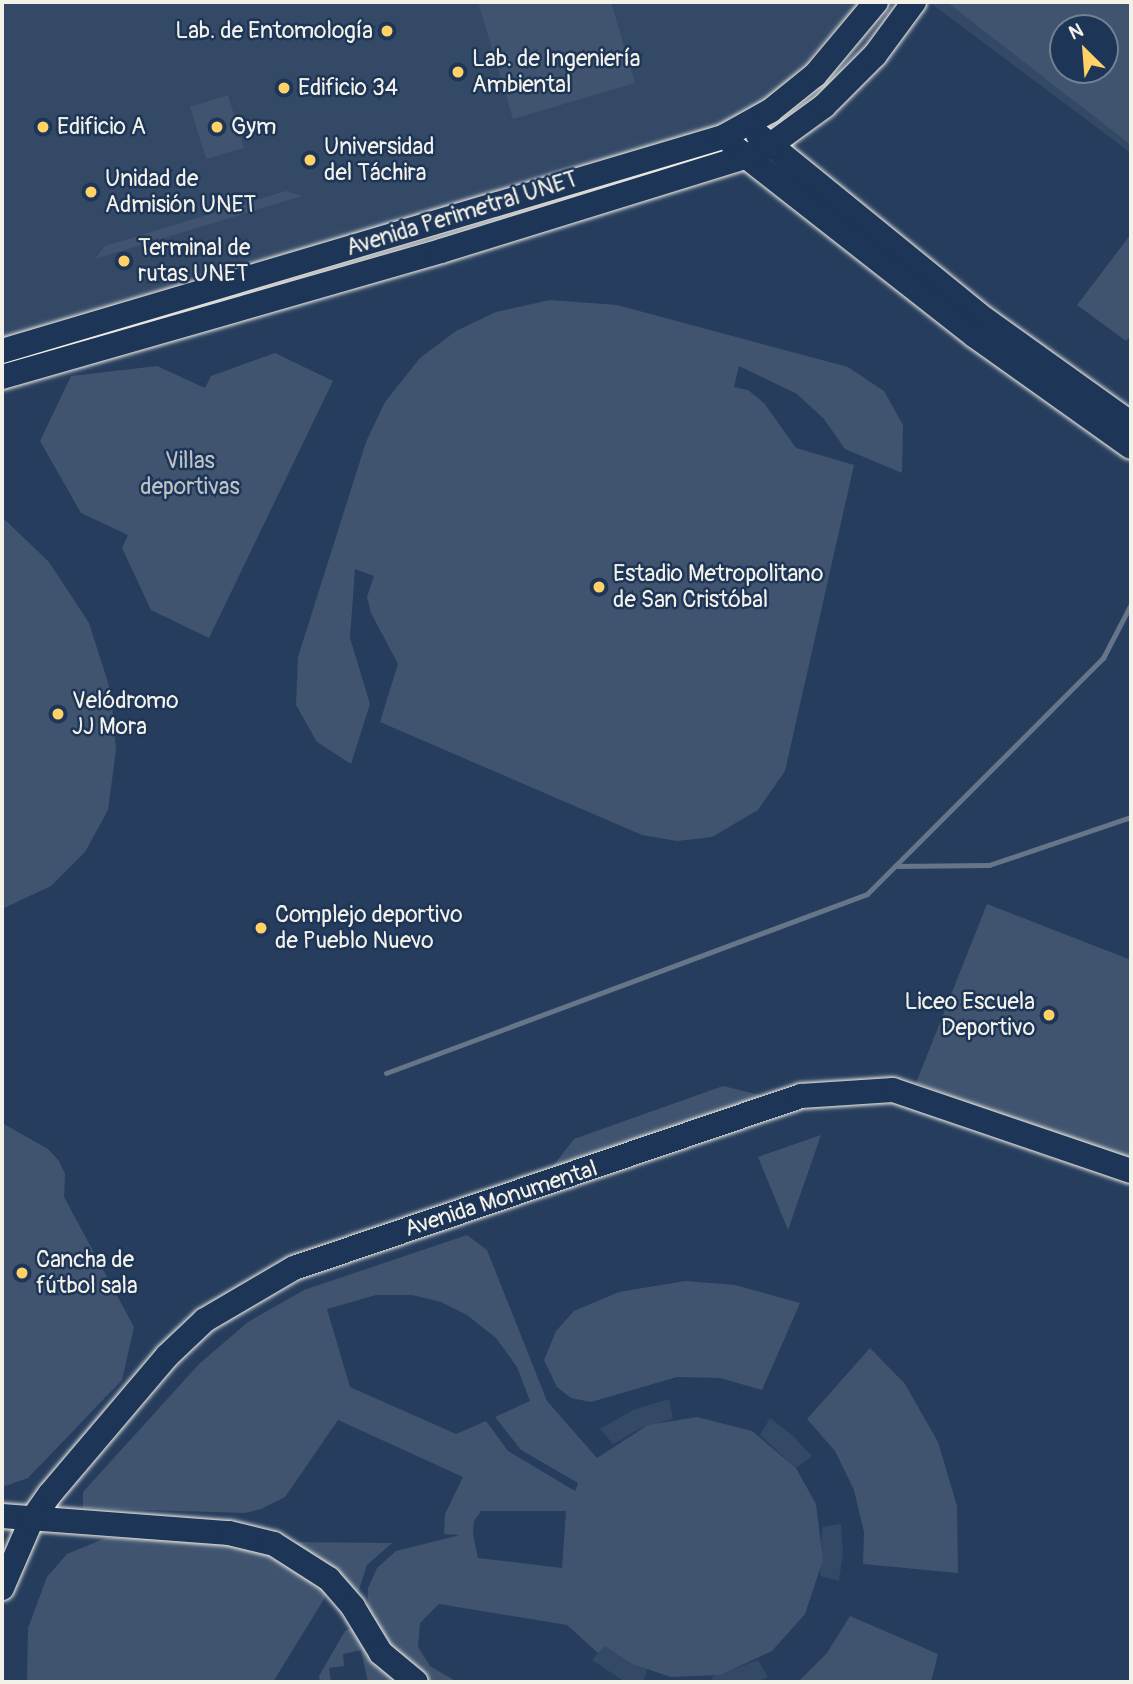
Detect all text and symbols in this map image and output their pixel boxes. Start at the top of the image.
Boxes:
north arrow [1049,14,1119,84]
place label: Lab. de Entomología [175,17,373,45]
text: N [1065,18,1087,45]
marker: Lab. de Entomología [379,23,395,39]
place label: Lab. de Ingeniería Ambiental [472,45,641,99]
marker: Lab. de Ingeniería Ambiental [450,64,466,80]
place label: Edificio 34 [298,74,398,102]
marker: Edificio 34 [276,80,292,96]
place label: Edificio A [57,113,146,141]
place label: Gym [231,113,276,141]
marker: Edificio A [35,119,51,135]
marker: Gym [209,119,225,135]
place label: Universidad del Táchira [324,133,435,187]
marker: Universidad del Táchira [302,152,318,168]
place label: Unidad de Admisión UNET [105,165,256,219]
street label: Avenida Perimetral UNET [343,166,581,262]
marker: Unidad de Admisión UNET [83,184,99,200]
place label: Terminal de rutas UNET [138,234,250,288]
marker: Terminal de rutas UNET [116,253,132,269]
park label: Villas deportivas [140,447,240,501]
place label: Estadio Metropolitano de San Cristóbal [613,560,823,614]
marker: Estadio Metropolitano de San Cristóbal [591,579,607,595]
place label: Velódromo JJ Mora [72,687,179,741]
marker: Velódromo JJ Mora [50,706,66,722]
place label: Complejo deportivo de Pueblo Nuevo [275,901,463,955]
marker: Complejo deportivo de Pueblo Nuevo [253,920,269,936]
place label: Liceo Escuela Deportivo [905,988,1035,1042]
marker: Liceo Escuela Deportivo [1041,1007,1057,1023]
street label: Avenida Monumental [401,1155,601,1243]
place label: Cancha de fútbol sala [36,1246,138,1300]
marker: Cancha de fútbol sala [14,1265,30,1281]

